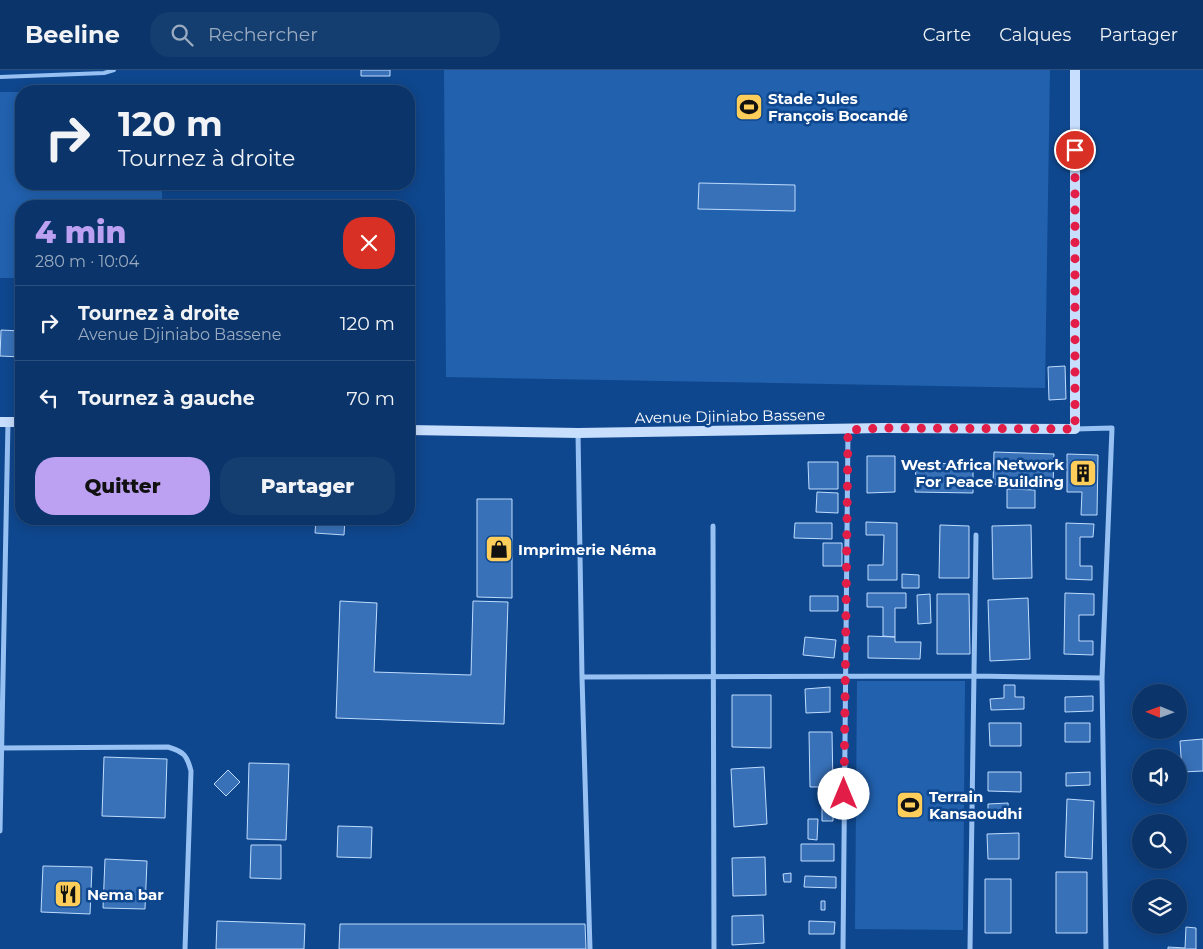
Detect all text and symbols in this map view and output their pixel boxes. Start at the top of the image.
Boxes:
search box [150,12,500,57]
text: Beeline [25,20,120,49]
icon: search [168,21,196,49]
text: Rechercher [208,23,318,46]
text: Carte [923,24,971,46]
text: Calques [999,24,1071,46]
text: Partager [1099,24,1178,46]
place label: Stade Jules François Bocandé [768,89,908,125]
sports icon: Stade Jules François Bocandé [734,92,764,122]
text: 120 m [118,102,223,145]
icon: right [35,105,100,170]
pin [1054,129,1096,171]
icon: arrive [1061,136,1089,164]
text: Tournez à droite [118,145,295,172]
text: 4 min [35,214,126,251]
button: close [343,217,395,269]
text: 280 m · 10:04 [35,252,139,271]
text: Tournez à droite [78,302,239,325]
icon: right [35,309,63,337]
text: 120 m [340,312,395,335]
text: Avenue Djiniabo Bassene [78,325,281,344]
icon: left [35,384,63,412]
text: Tournez à gauche [78,387,255,410]
text: 70 m [346,387,395,410]
street label: Avenue Djiniabo Bassene [635,405,825,427]
place label: West Africa Network For Peace Building [901,455,1064,491]
button: Quitter [35,457,210,515]
button: Partager [220,457,395,515]
building icon: West Africa Network For Peace Building [1068,458,1098,488]
shop icon: Imprimerie Néma [484,534,514,564]
place label: Imprimerie Néma [518,540,656,559]
north arrow [1132,684,1188,739]
map controls [1132,684,1187,934]
button: sound [1132,749,1187,804]
position arrow [817,767,869,819]
place label: Terrain Kansaoudhi [929,787,1022,823]
sports icon: Terrain Kansaoudhi [895,790,925,820]
button: search [1132,814,1187,869]
restaurant icon: Nema bar [53,879,83,909]
button: layers [1132,879,1187,934]
place label: Nema bar [87,885,164,904]

